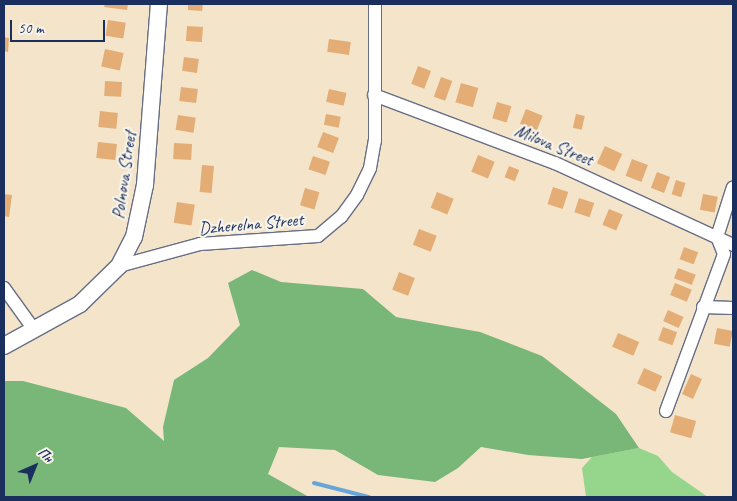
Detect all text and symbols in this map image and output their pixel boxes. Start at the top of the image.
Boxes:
scale bar [12,10,108,42]
text: 50 m [18,19,44,38]
street label: Milova Street [512,119,596,171]
street label: Polnova Street [107,130,141,220]
street label: Dzherelna Street [198,209,304,239]
north arrow [10,441,60,491]
text: Пн [35,444,57,466]

